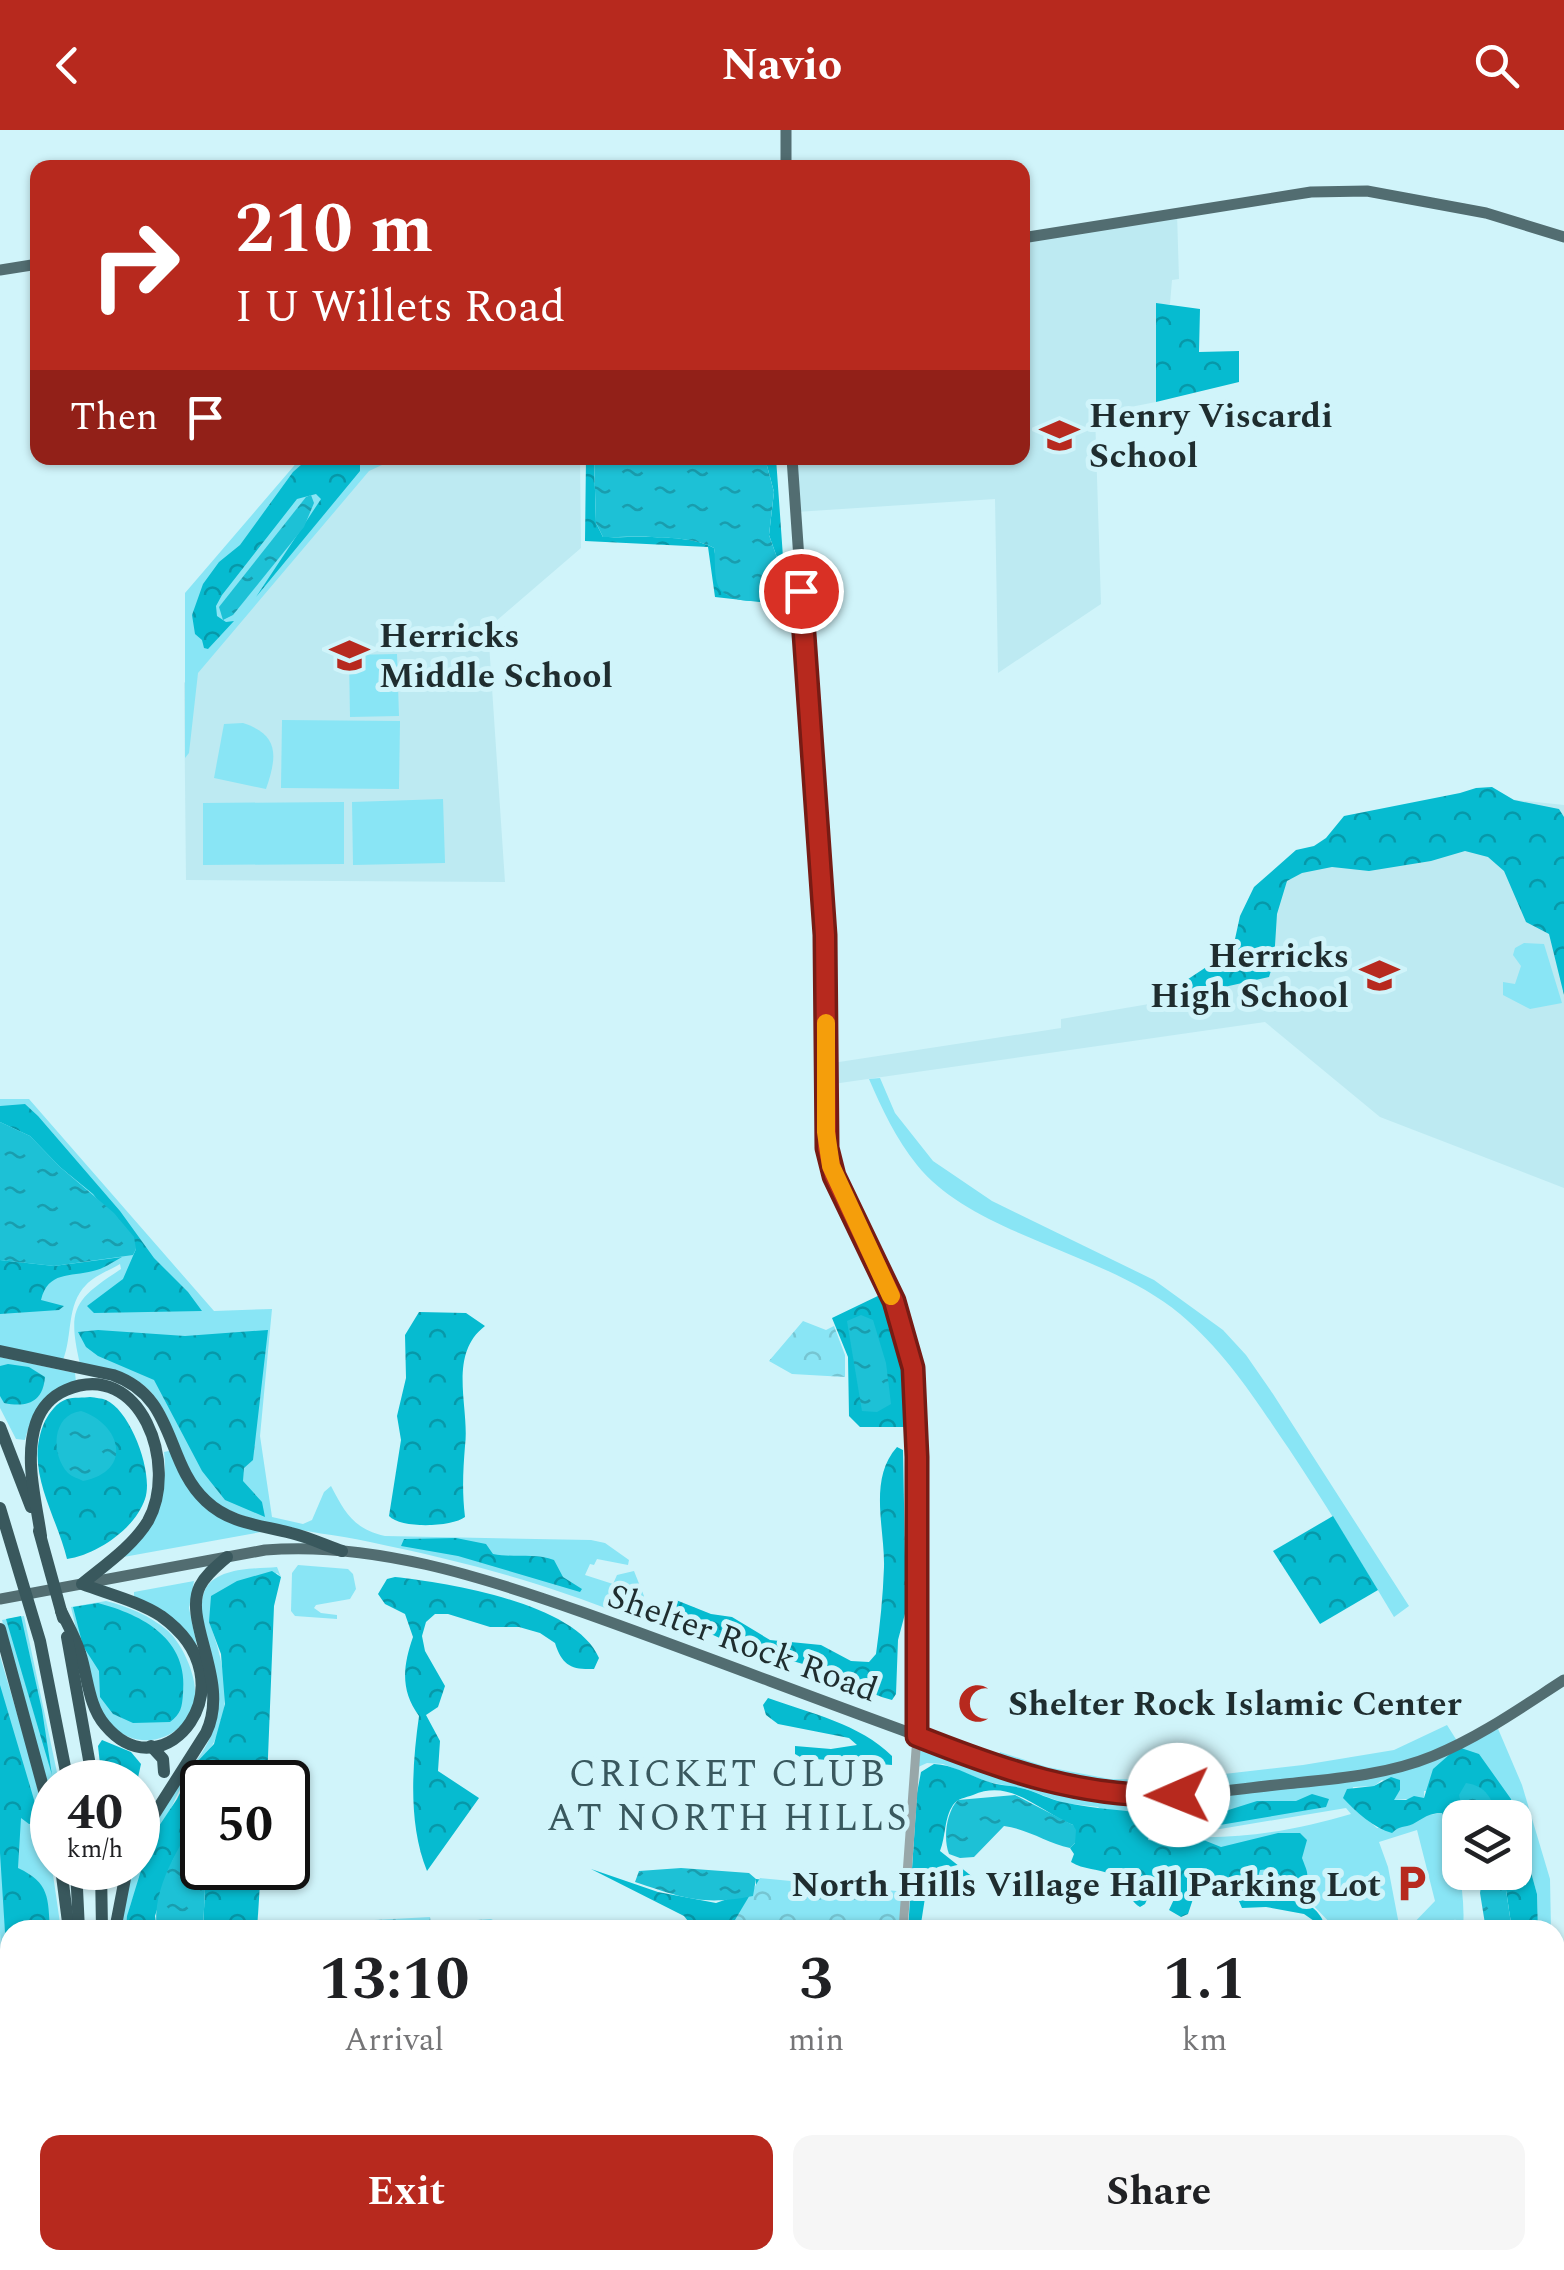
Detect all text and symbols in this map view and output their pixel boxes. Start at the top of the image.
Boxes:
text: Navio [721,31,843,100]
icon: back [40,38,95,93]
icon: search [1469,38,1524,93]
text: 210 m [235,177,433,283]
icon: right [70,200,200,330]
text: I U Willets Road [235,273,566,342]
text: Then [70,389,158,447]
icon: arrive [178,390,233,445]
place label: Henry Viscardi School [1089,390,1333,483]
school or university icon: Henry Viscardi School [1038,414,1080,456]
pin [759,549,844,634]
icon: arrive [774,564,829,619]
place label: Herricks Middle School [379,610,613,703]
school or university icon: Herricks Middle School [328,634,370,676]
place label: Herricks High School [1150,930,1349,1023]
school or university icon: Herricks High School [1358,954,1400,996]
street label: Shelter Rock Road [600,1570,885,1717]
place label: Shelter Rock Islamic Center [1008,1678,1462,1731]
mosque icon: Shelter Rock Islamic Center [957,1682,999,1724]
position arrow [1126,1743,1230,1847]
district label: CRICKET CLUB AT NORTH HILLS [547,1746,909,1848]
speed limit sign: 50 [180,1760,310,1890]
text: 40 [67,1775,123,1851]
map controls [1442,1800,1532,1890]
button: layers [1442,1800,1532,1890]
text: km/h [67,1831,123,1869]
place label: North Hills Village Hall Parking Lot [791,1859,1381,1912]
parking icon: North Hills Village Hall Parking Lot [1390,1863,1432,1905]
text: 13:10 [319,1934,469,2026]
text: 3 [799,1934,833,2026]
text: 1.1 [1163,1934,1246,2026]
text: Arrival [344,2016,444,2065]
text: min [788,2016,844,2065]
text: km [1182,2016,1227,2065]
button: Exit [40,2135,773,2250]
button: Share [793,2135,1525,2250]

